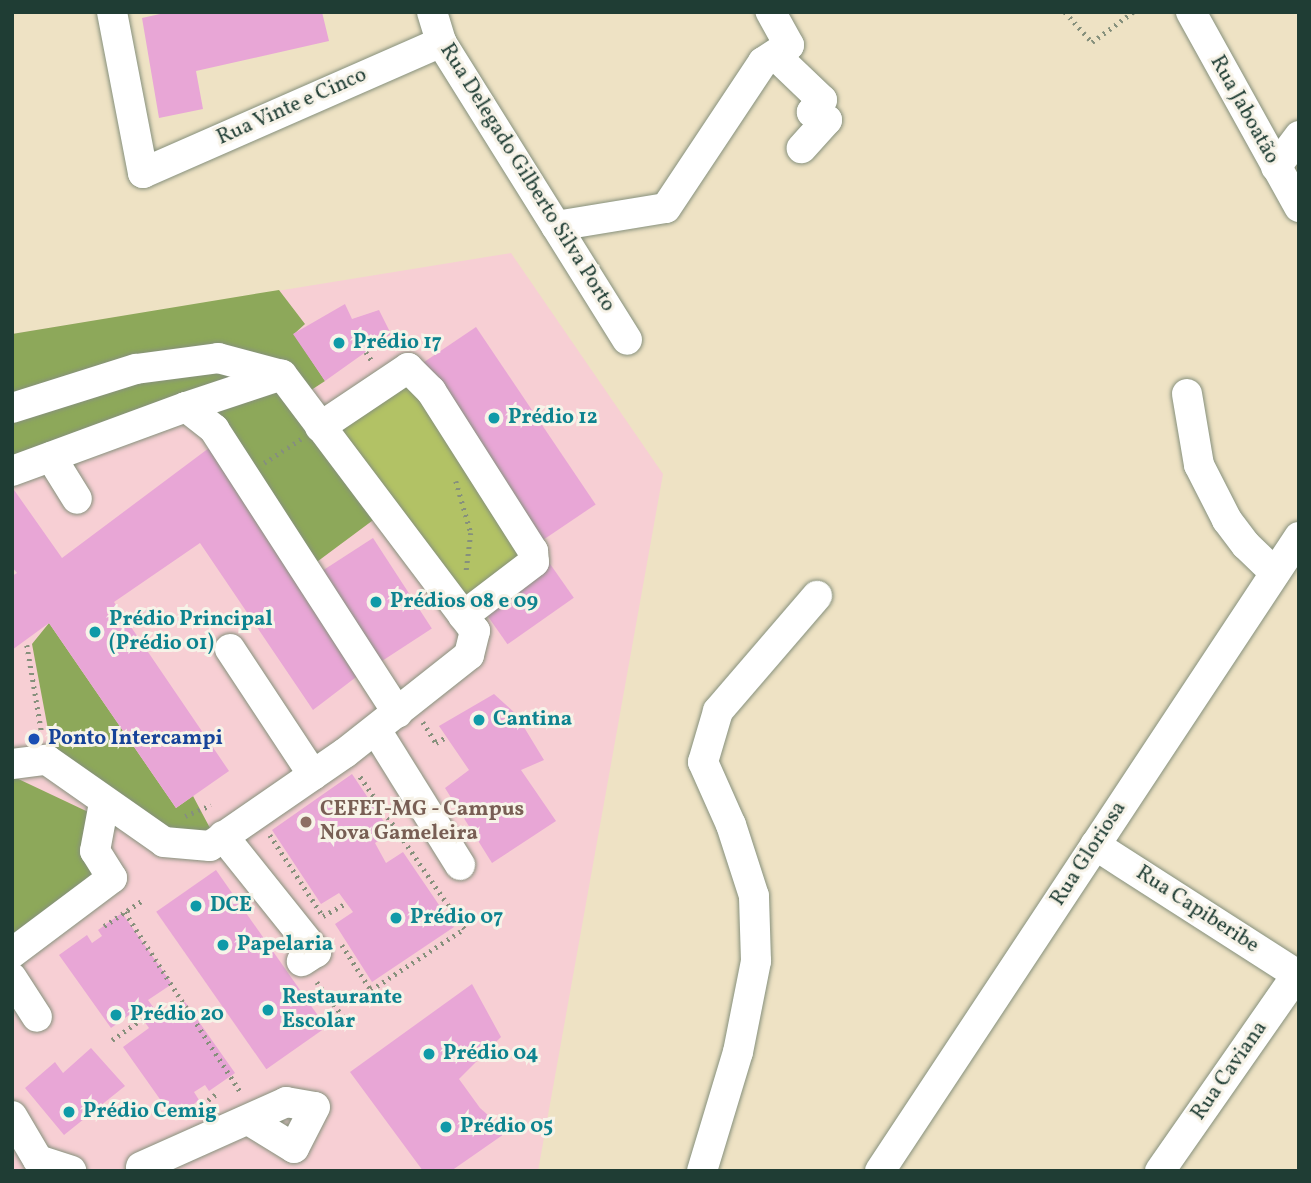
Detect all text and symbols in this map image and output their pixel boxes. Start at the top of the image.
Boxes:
street label: Rua Delegado Gilberto Silva Porto [434,39,620,317]
street label: Rua Jaboatão [1204,51,1284,169]
street label: Rua Vinte e Cinco [213,63,371,151]
place label: Prédio 17 [353,330,442,356]
marker: Prédio 17 [331,335,347,351]
place label: Prédio 12 [508,405,598,431]
marker: Prédio 12 [486,410,502,426]
place label: Prédios 08 e 09 [390,589,538,615]
marker: Prédios 08 e 09 [368,594,384,610]
place label: Prédio Principal (Prédio 01) [109,607,273,657]
marker: Prédio Principal (Prédio 01) [87,624,103,640]
place label: Cantina [493,707,572,733]
marker: Cantina [471,712,487,728]
place label: Ponto Intercampi [48,726,223,752]
marker: Ponto Intercampi [26,731,42,747]
place label: CEFET-MG - Campus Nova Gameleira [320,797,525,847]
street label: Rua Gloriosa [1046,797,1132,911]
marker: CEFET-MG - Campus Nova Gameleira [298,814,314,830]
street label: Rua Capiberibe [1131,861,1263,959]
place label: DCE [210,893,252,919]
marker: DCE [188,898,204,914]
place label: Prédio 07 [410,905,503,931]
marker: Prédio 07 [388,910,404,926]
place label: Papelaria [237,932,333,958]
marker: Papelaria [215,937,231,953]
place label: Restaurante Escolar [282,985,402,1035]
place label: Prédio 20 [130,1002,224,1028]
marker: Restaurante Escolar [260,1002,276,1018]
marker: Prédio 20 [108,1007,124,1023]
street label: Rua Caviana [1187,1017,1273,1125]
place label: Prédio 04 [443,1041,539,1067]
marker: Prédio 04 [421,1046,437,1062]
place label: Prédio Cemig [83,1099,217,1125]
marker: Prédio Cemig [61,1104,77,1120]
place label: Prédio 05 [460,1114,553,1140]
marker: Prédio 05 [438,1119,454,1135]

